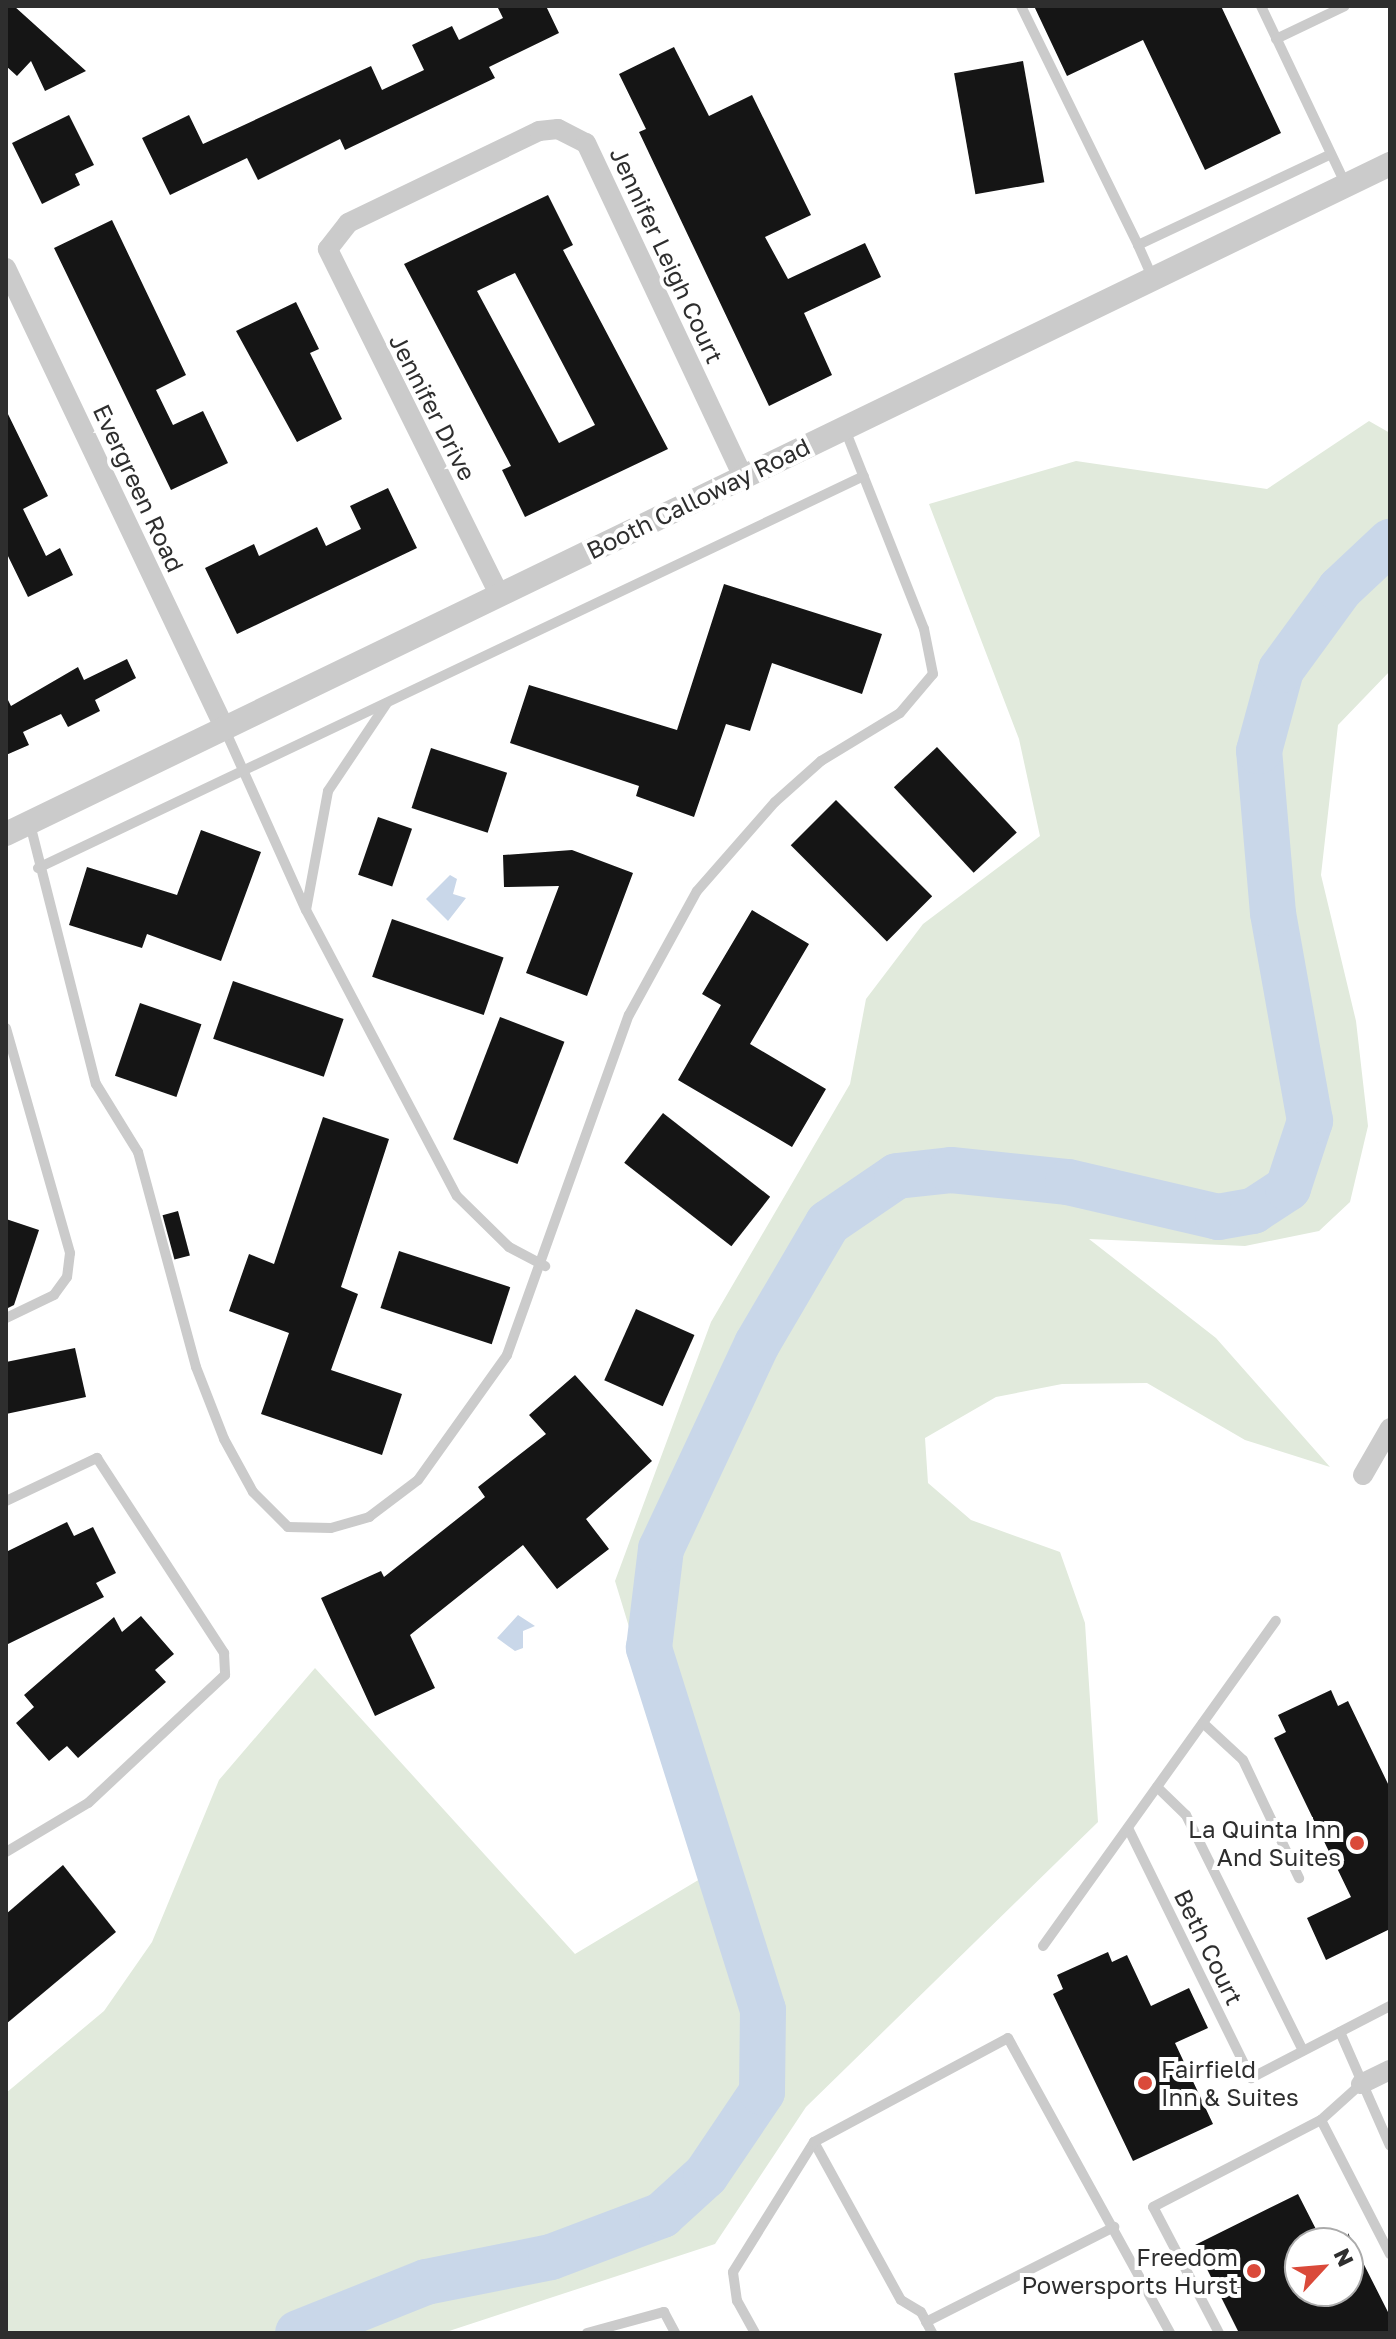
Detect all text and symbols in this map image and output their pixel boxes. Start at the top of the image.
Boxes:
street label: Jennifer Leigh Court [604,142,730,368]
street label: Jennifer Drive [384,329,482,485]
street label: Evergreen Road [88,400,190,576]
street label: Booth Calloway Road [582,431,814,565]
place label: La Quinta Inn And Suites [1188,1815,1341,1871]
marker: La Quinta Inn And Suites [1348,1834,1366,1852]
street label: Beth Court [1169,1884,1249,2010]
place label: Fairfield Inn & Suites [1161,2055,1299,2111]
marker: Fairfield Inn & Suites [1136,2074,1154,2092]
north arrow [1284,2227,1364,2307]
place label: Freedom Powersports Hurst [1021,2243,1238,2299]
text: N [1328,2244,1360,2271]
marker: Freedom Powersports Hurst [1245,2262,1263,2280]

